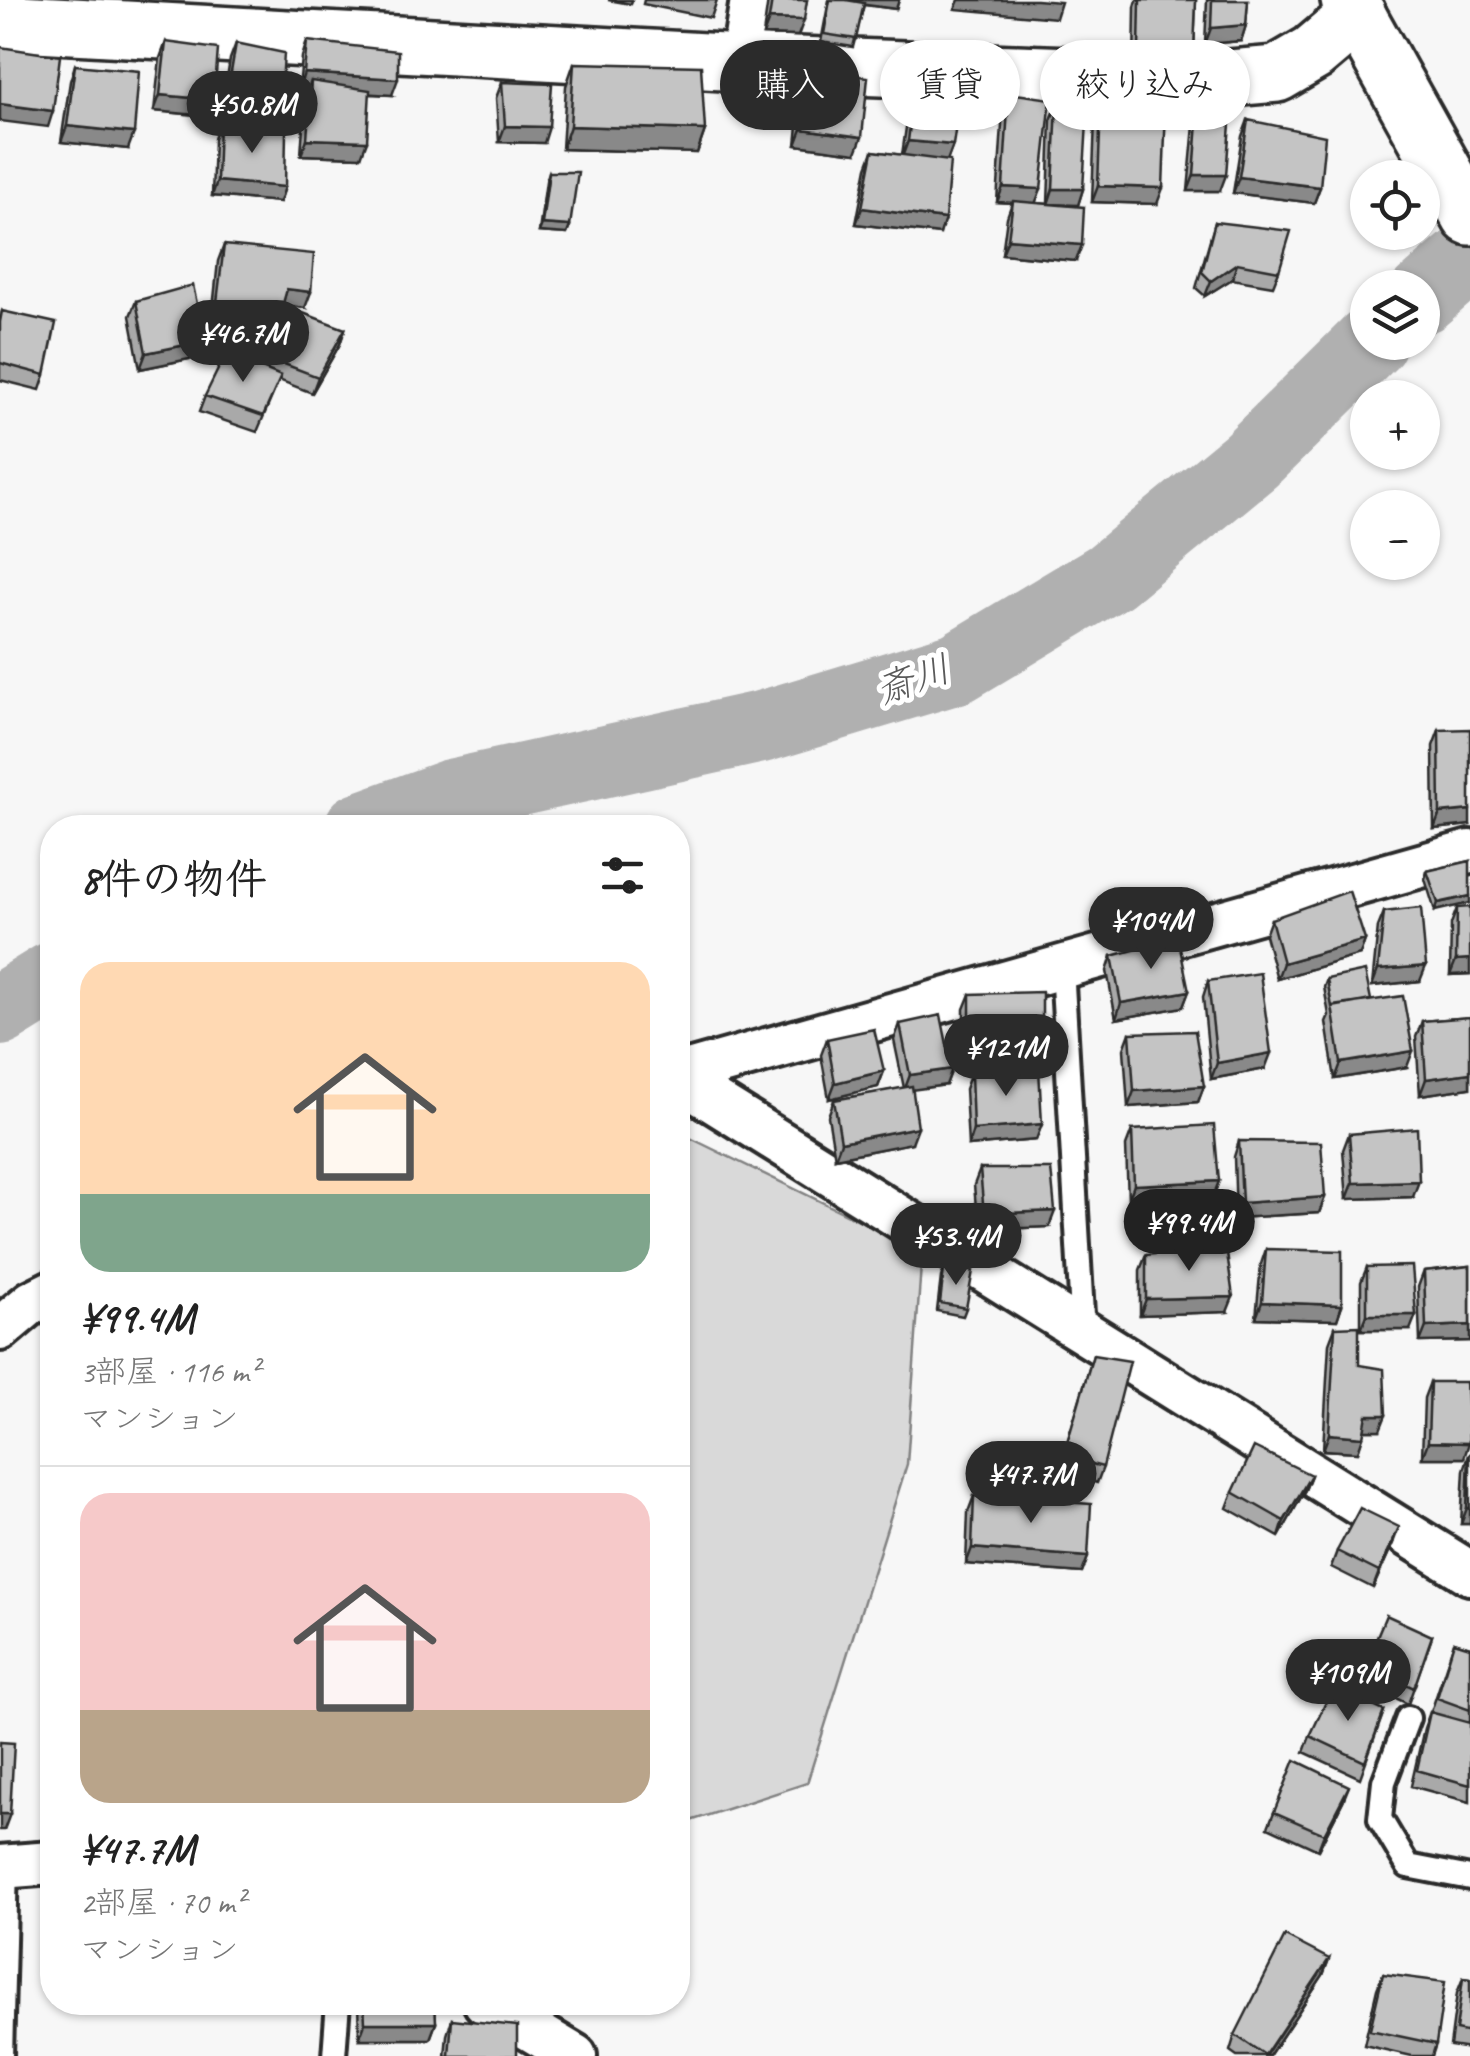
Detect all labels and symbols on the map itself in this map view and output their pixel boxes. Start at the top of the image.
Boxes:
pin: ¥50.8M [171,71,333,156]
pin: ¥46.7M [162,300,324,385]
water label: 斎川 [870,645,957,714]
pin: ¥104M [1081,887,1221,972]
pin: ¥121M [936,1014,1076,1099]
pin: ¥99.4M [1108,1189,1270,1274]
pin: ¥53.4M [875,1203,1037,1288]
pin: ¥47.7M [950,1441,1112,1526]
pin: ¥109M [1278,1639,1418,1724]

